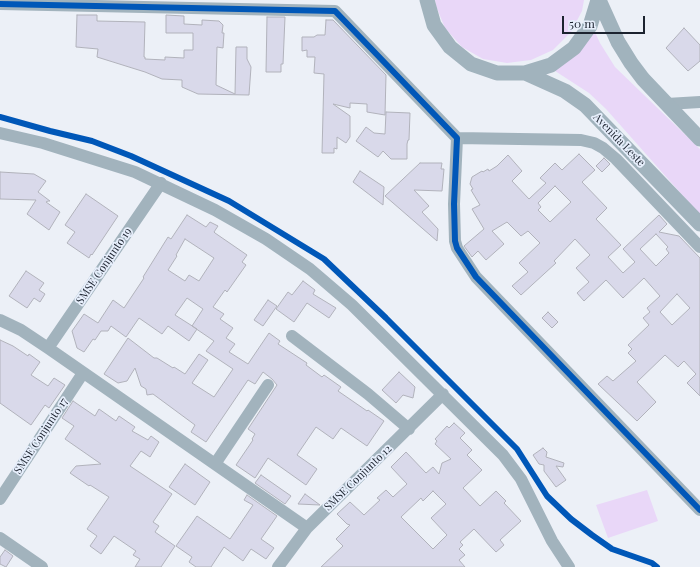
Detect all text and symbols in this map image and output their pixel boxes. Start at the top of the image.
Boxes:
scale bar [564,8,647,34]
text: 50 m [569,15,595,31]
street label: Avenida Leste [590,111,648,169]
street label: SMSE Conjunto 19 [74,225,134,307]
street label: SMSE Conjunto 17 [11,395,71,477]
street label: SMSE Conjunto 12 [321,442,395,514]

